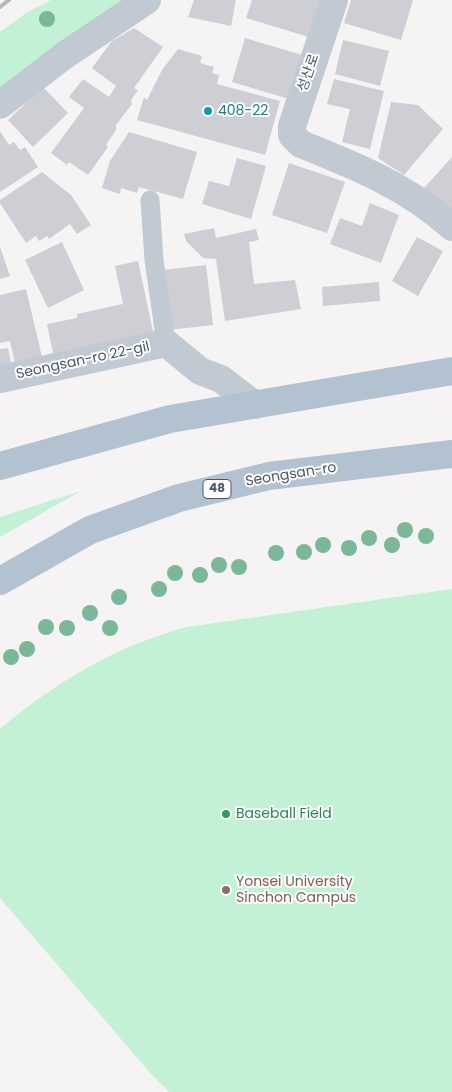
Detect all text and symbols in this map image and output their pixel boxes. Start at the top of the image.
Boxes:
street label: 성산로 [295,52,323,94]
place label: 408-22 [218,103,268,119]
marker: 408-22 [202,105,214,117]
street label: Seongsan-ro 22-gil [15,339,151,383]
street label: Seongsan-ro [244,460,338,490]
road number: 48 [203,479,231,498]
place label: Baseball Field [236,806,332,822]
marker: Baseball Field [220,808,232,820]
place label: Yonsei University Sinchon Campus [236,874,356,906]
marker: Yonsei University Sinchon Campus [220,884,232,896]

